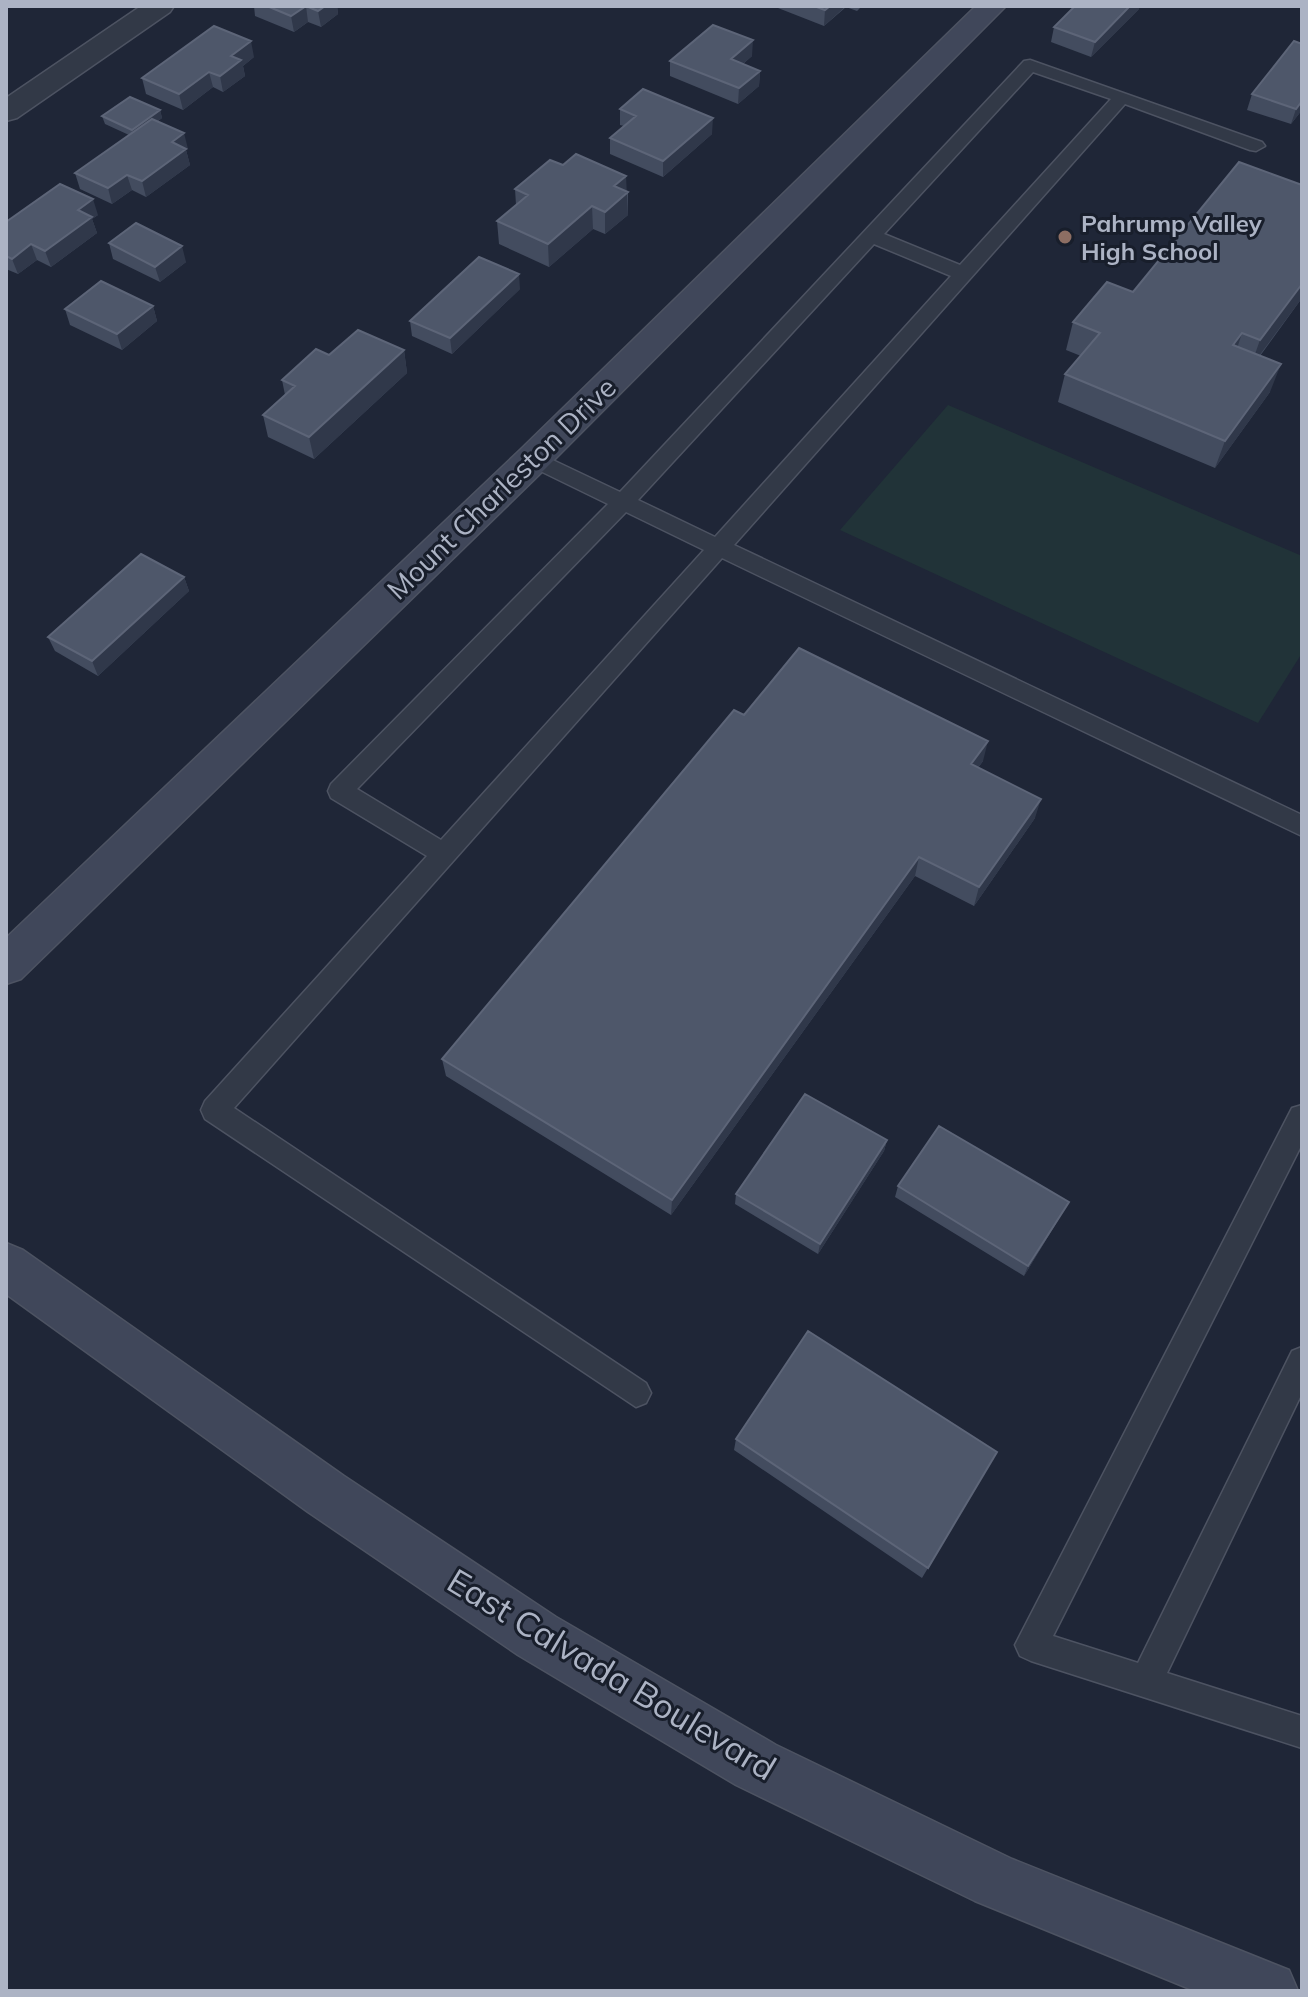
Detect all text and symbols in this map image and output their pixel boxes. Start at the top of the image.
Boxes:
place label: Pahrump Valley High School [1081,208,1263,266]
marker: Pahrump Valley High School [1056,228,1074,246]
street label: Mount Charleston Drive [379,370,623,606]
street label: East Calvada Boulevard [440,1559,784,1789]

